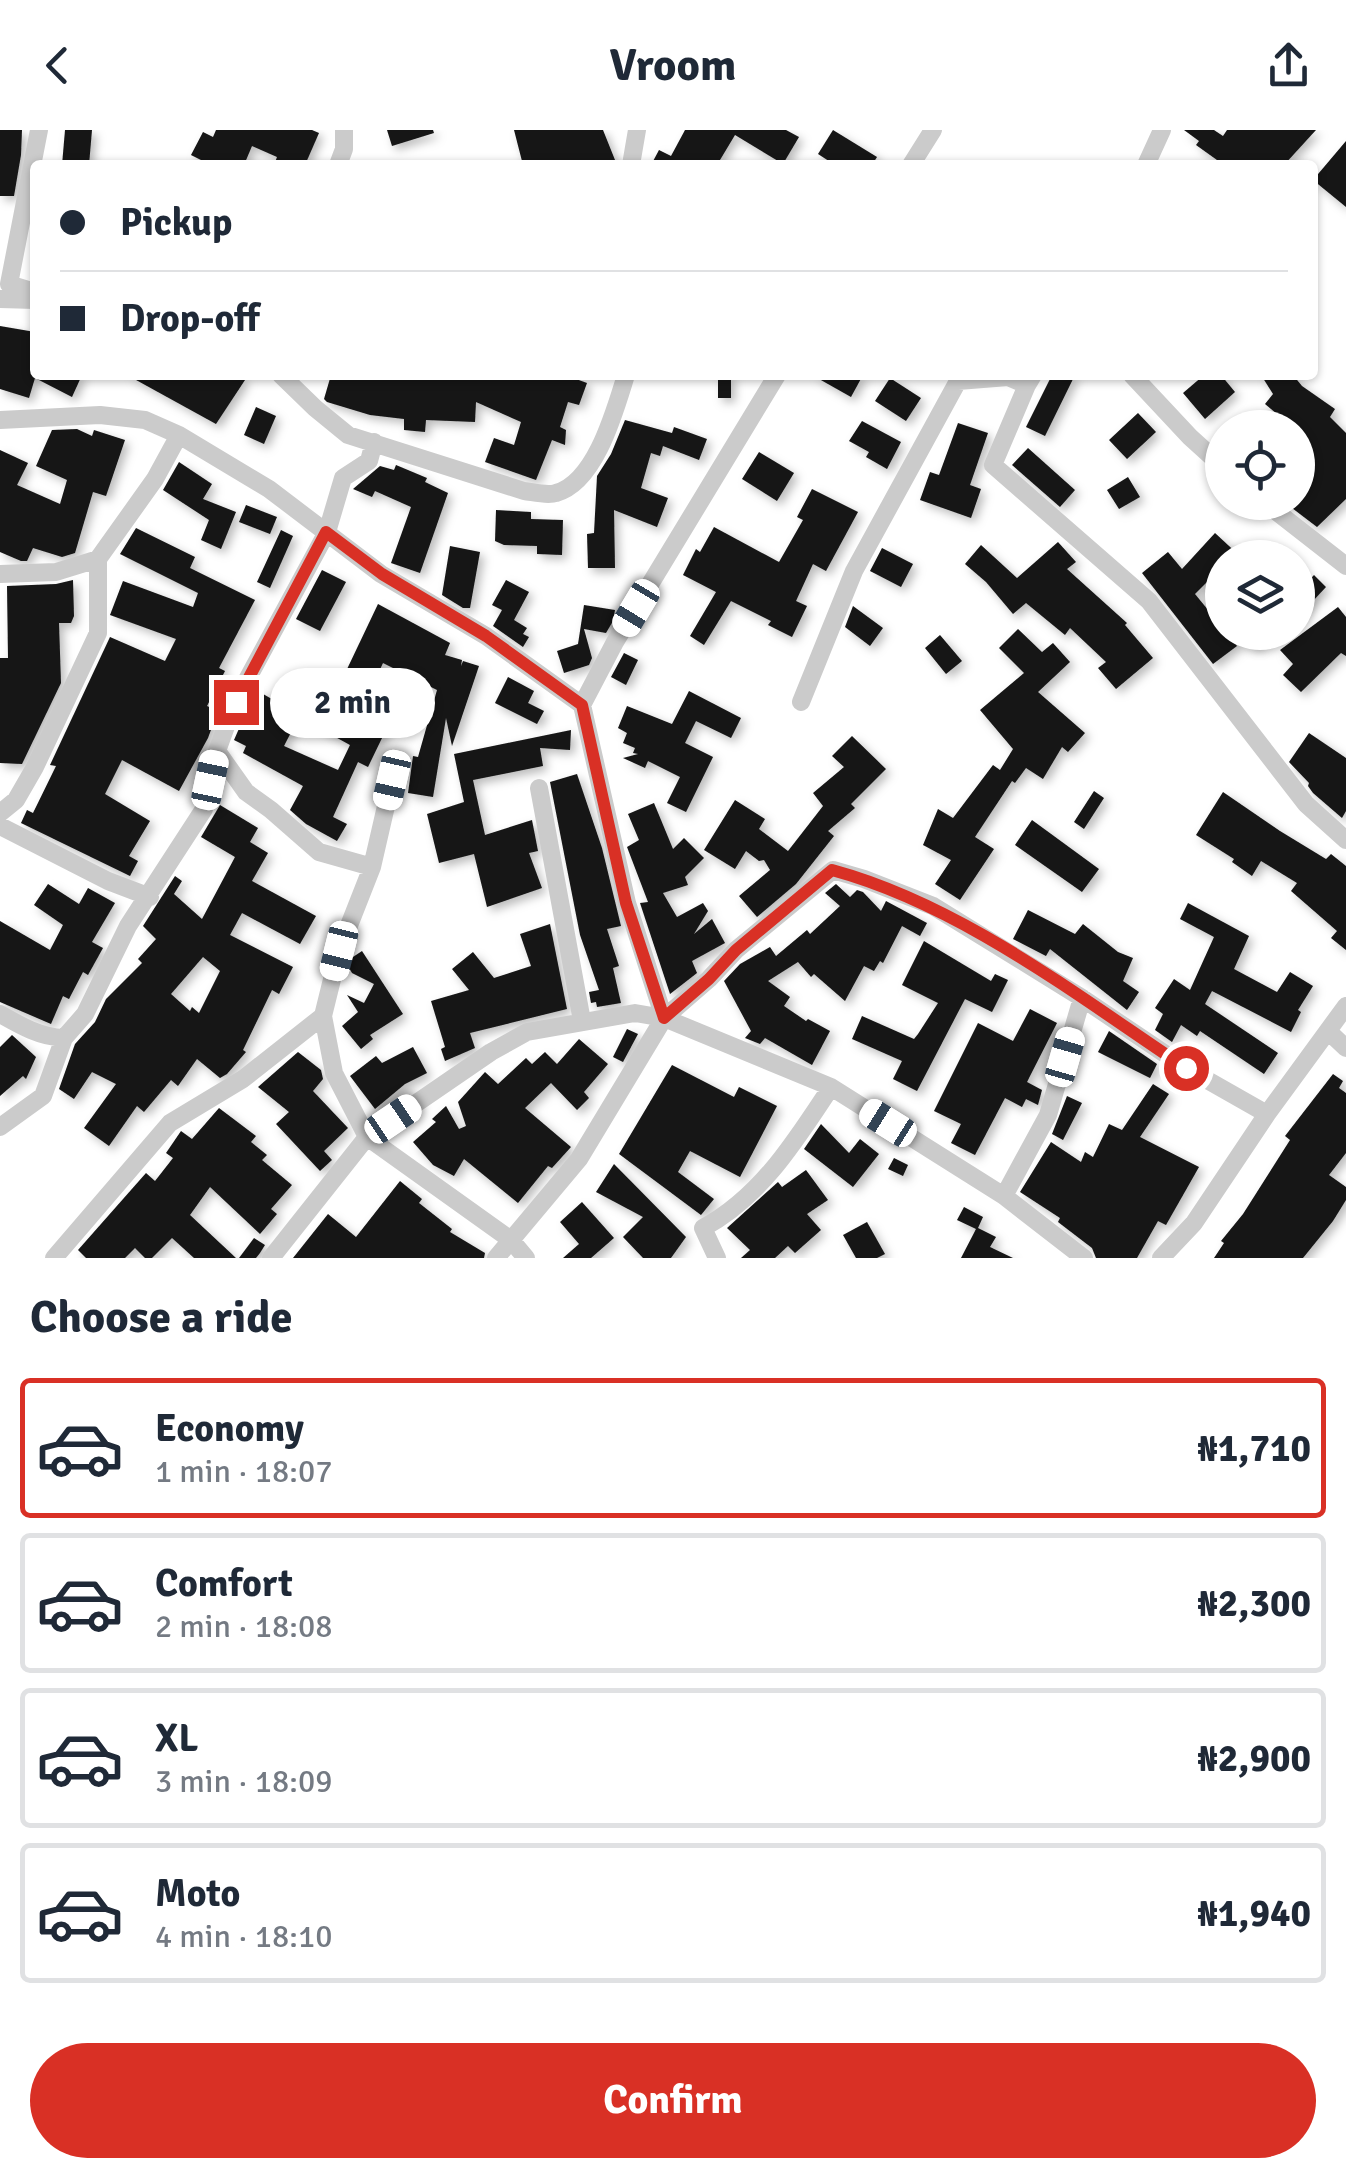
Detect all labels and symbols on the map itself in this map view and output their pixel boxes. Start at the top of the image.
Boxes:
car [608,575,664,641]
callout: 2 min [271,667,436,737]
route end [214,680,259,725]
car [371,747,413,813]
car [189,748,231,812]
car [317,918,361,984]
car [1042,1024,1088,1090]
route start [1164,1046,1209,1091]
car [360,1090,426,1148]
car [855,1094,921,1152]

